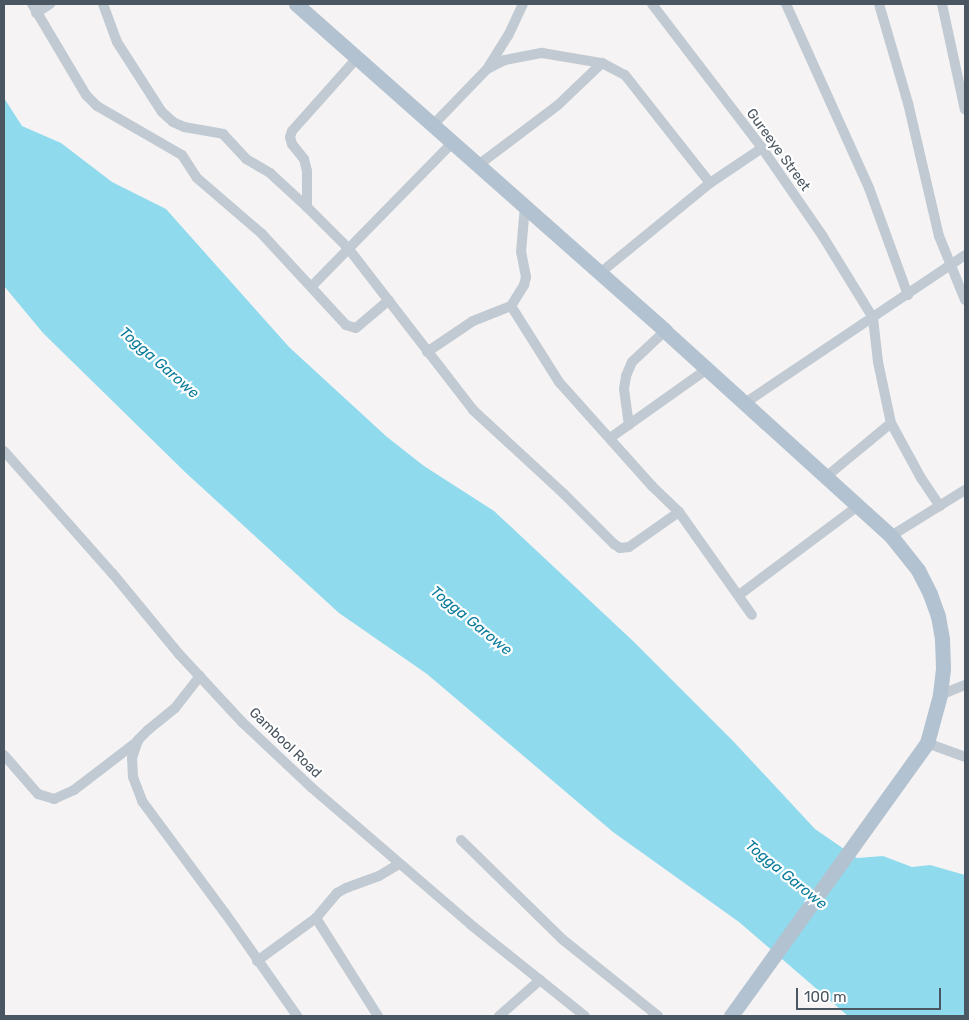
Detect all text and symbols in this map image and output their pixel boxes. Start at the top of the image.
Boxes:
street label: Gureeye Street [742,106,814,194]
water label: Togga Garowe [116,324,202,402]
water label: Togga Garowe [427,583,515,659]
street label: Gambool Road [245,704,325,782]
water label: Togga Garowe [742,837,830,913]
scale bar [799,978,944,1010]
text: 100 m [804,988,846,1006]

